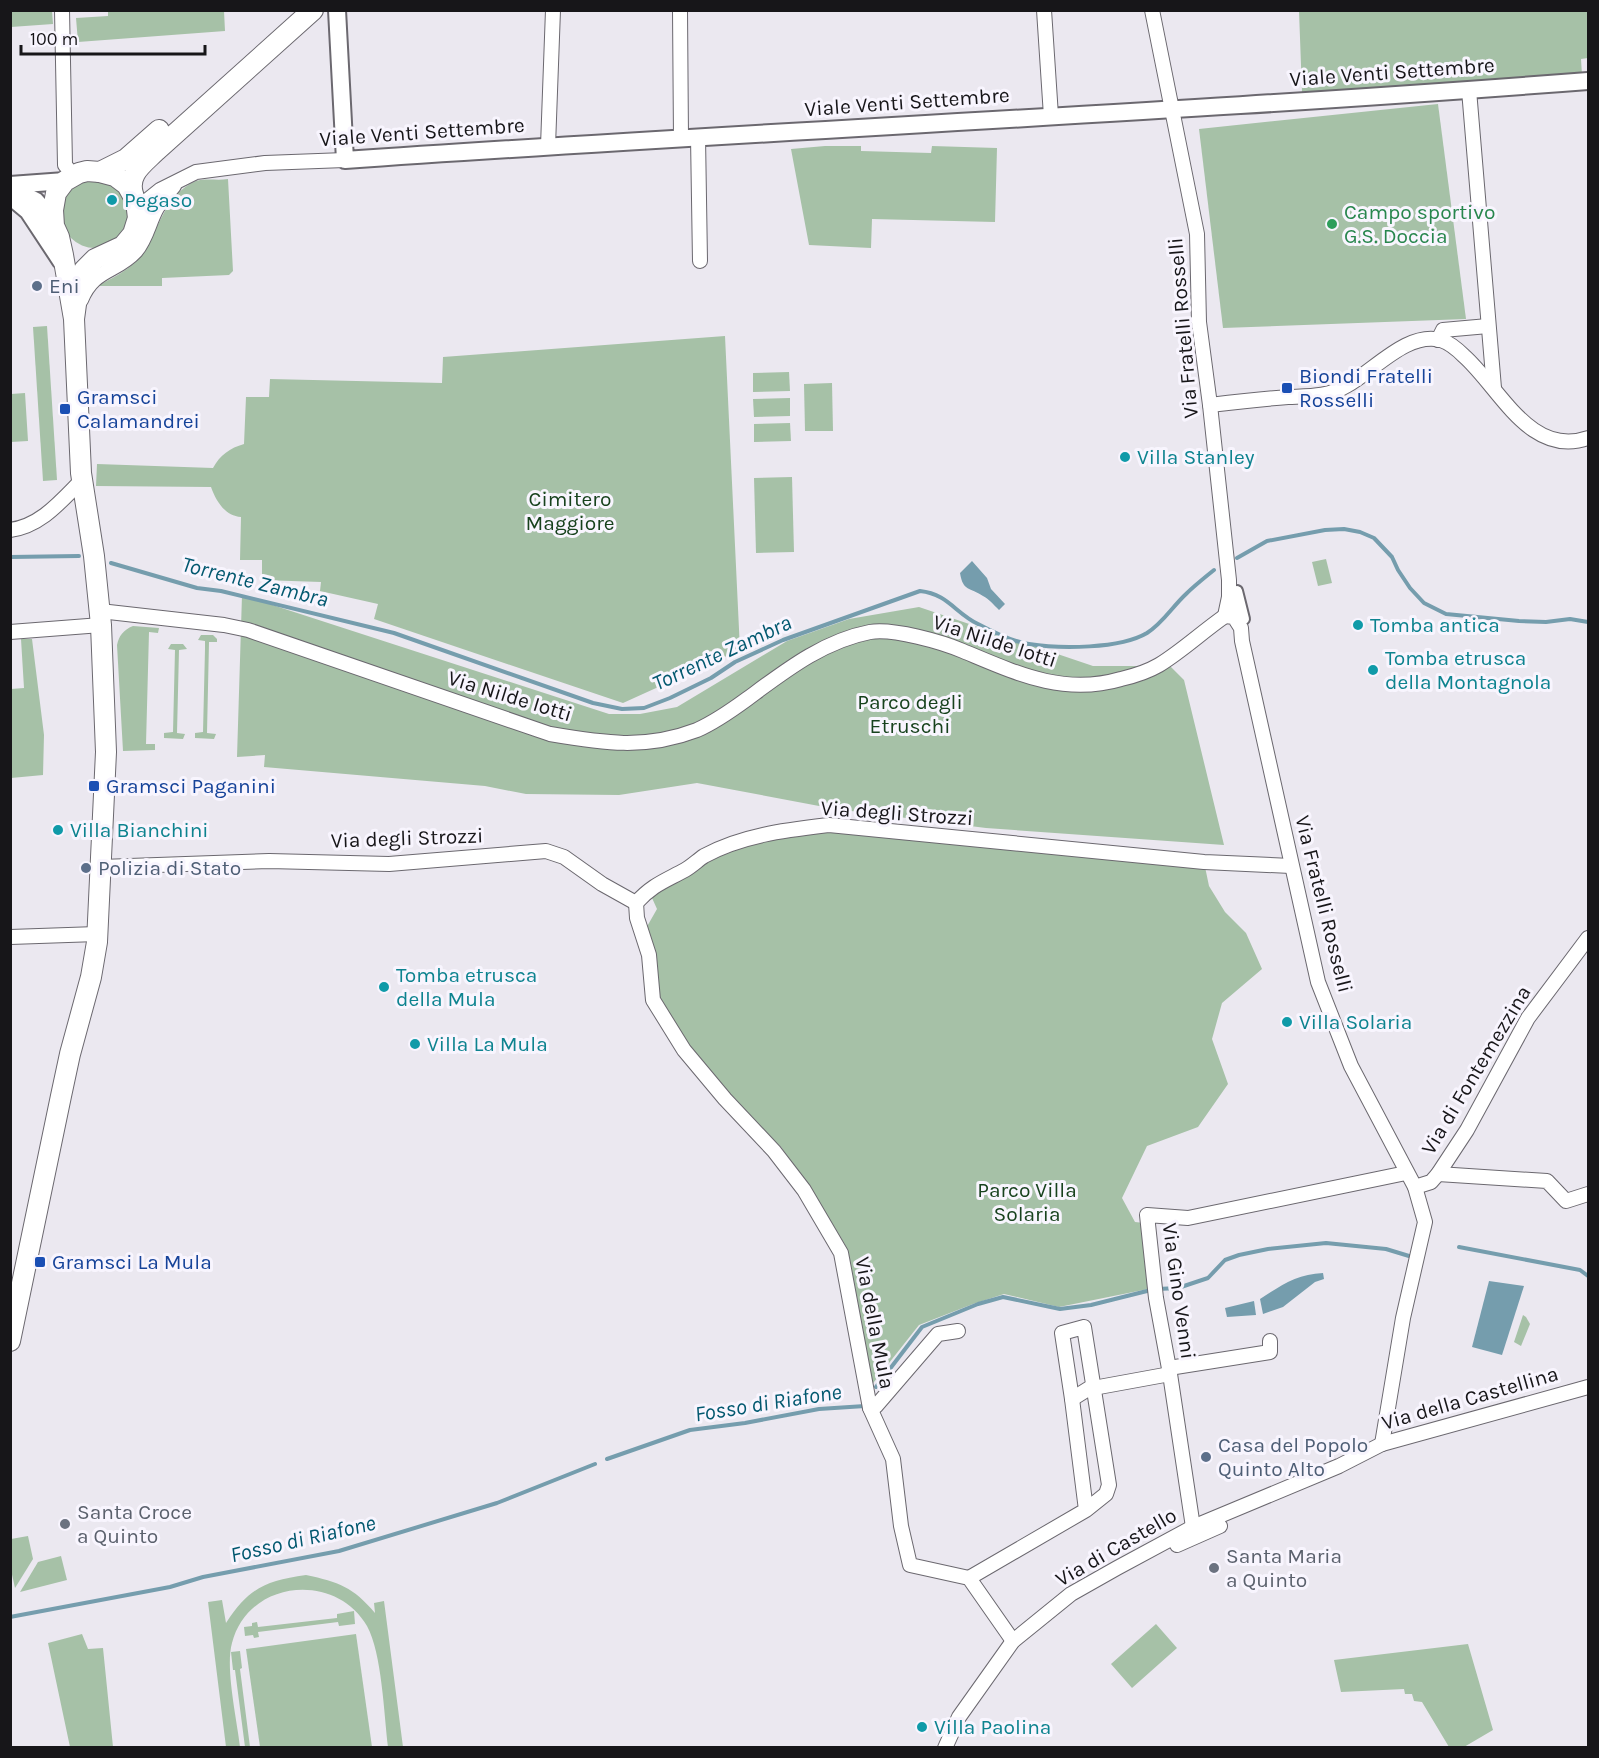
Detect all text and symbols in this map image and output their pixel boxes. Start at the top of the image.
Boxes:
scale bar [21,18,206,56]
text: 100 m [30,28,78,50]
street label: Viale Venti Settembre [1289,53,1495,91]
street label: Viale Venti Settembre [804,83,1010,121]
street label: Viale Venti Settembre [319,113,525,151]
place label: Pegaso [124,188,192,212]
marker: Pegaso [105,193,119,207]
place label: Campo sportivo G.S. Doccia [1344,200,1495,248]
marker: Campo sportivo G.S. Doccia [1325,217,1339,231]
street label: Via Fratelli Rosselli [1163,236,1203,420]
place label: Eni [49,274,80,298]
marker: Eni [30,279,44,293]
place label: Biondi Fratelli Rosselli [1299,364,1433,412]
marker: Biondi Fratelli Rosselli [1280,381,1294,395]
place label: Gramsci Calamandrei [77,385,200,433]
marker: Gramsci Calamandrei [58,402,72,416]
place label: Villa Stanley [1137,445,1255,469]
marker: Villa Stanley [1118,450,1132,464]
park label: Cimitero Maggiore [525,487,615,535]
water label: Torrente Zambra [179,551,331,613]
water label: Torrente Zambra [648,609,796,697]
street label: Via Nilde Iotti [930,610,1060,672]
place label: Tomba antica [1370,613,1500,637]
marker: Tomba antica [1351,618,1365,632]
place label: Tomba etrusca della Montagnola [1385,646,1551,694]
marker: Tomba etrusca della Montagnola [1366,663,1380,677]
street label: Via Nilde Iotti [445,666,575,726]
park label: Parco degli Etruschi [857,690,963,738]
place label: Gramsci Paganini [106,774,276,798]
marker: Gramsci Paganini [87,779,101,793]
street label: Via degli Strozzi [820,796,974,830]
street label: Via Fratelli Rosselli [1290,813,1358,995]
place label: Villa Bianchini [70,818,209,842]
marker: Villa Bianchini [51,823,65,837]
street label: Via degli Strozzi [330,823,484,853]
place label: Polizia di Stato [98,856,241,880]
marker: Polizia di Stato [79,861,93,875]
place label: Tomba etrusca della Mula [396,963,537,1011]
marker: Tomba etrusca della Mula [377,980,391,994]
street label: Via di Fontemezzina [1416,981,1536,1159]
place label: Villa Solaria [1299,1010,1412,1034]
marker: Villa Solaria [1280,1015,1294,1029]
place label: Villa La Mula [427,1032,548,1056]
marker: Villa La Mula [408,1037,422,1051]
park label: Parco Villa Solaria [977,1178,1077,1226]
street label: Via Gino Venni [1158,1221,1200,1361]
place label: Gramsci La Mula [52,1250,212,1274]
marker: Gramsci La Mula [33,1255,47,1269]
street label: Via della Mula [850,1255,900,1391]
street label: Via della Castellina [1379,1361,1561,1435]
water label: Fosso di Riafone [693,1379,843,1427]
place label: Casa del Popolo Quinto Alto [1218,1433,1368,1481]
marker: Casa del Popolo Quinto Alto [1199,1450,1213,1464]
place label: Santa Croce a Quinto [77,1500,192,1548]
street label: Via di Castello [1051,1503,1181,1591]
water label: Fosso di Riafone [228,1510,378,1568]
marker: Santa Croce a Quinto [58,1517,72,1531]
place label: Santa Maria a Quinto [1226,1544,1342,1592]
marker: Santa Maria a Quinto [1207,1561,1221,1575]
place label: Villa Paolina [934,1715,1051,1739]
marker: Villa Paolina [915,1720,929,1734]

